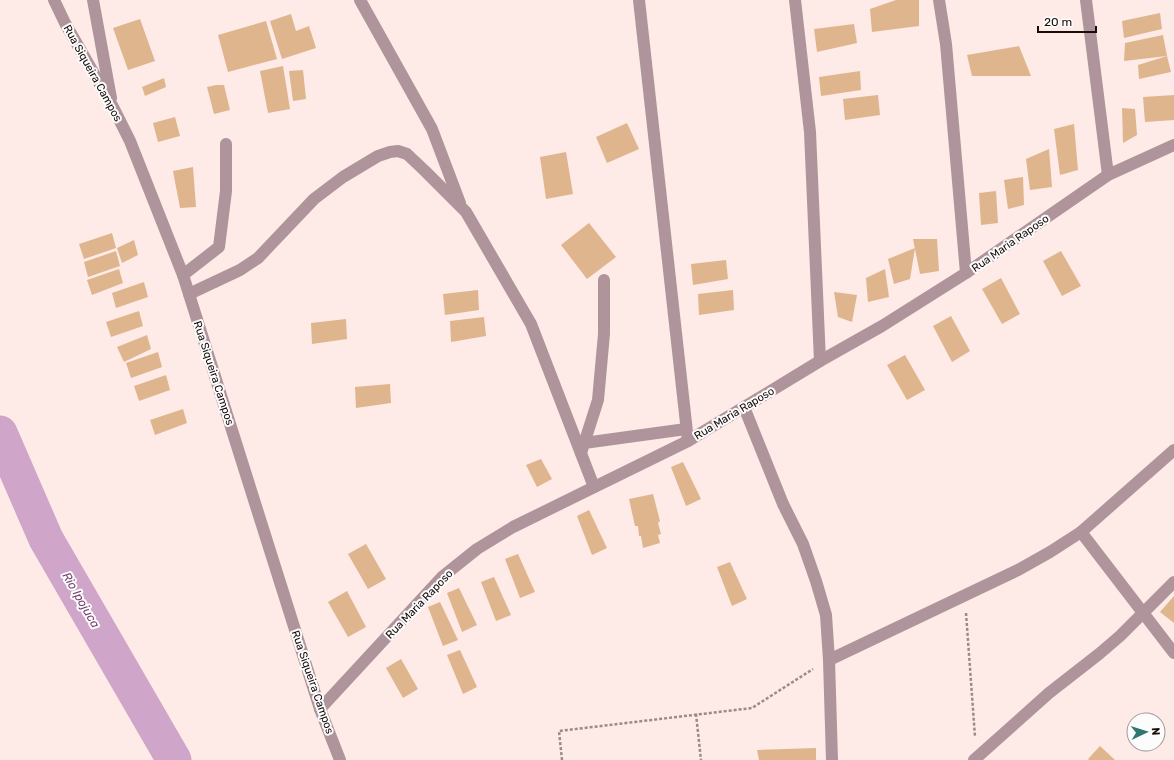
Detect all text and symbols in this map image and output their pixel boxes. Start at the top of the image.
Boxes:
scale bar [1038,8,1096,34]
text: 20 m [1044,15,1072,29]
street label: Rua Siqueira Campos [61,23,125,124]
street label: Rua Maria Raposo [969,212,1051,275]
street label: Rua Siqueira Campos [191,319,237,427]
street label: Rua Maria Raposo [692,384,777,442]
street label: Rua Maria Raposo [383,567,456,642]
water label: Rio Ipojuca [59,570,103,630]
street label: Rua Siqueira Campos [289,629,336,736]
north arrow [1126,712,1166,752]
text: N [1149,727,1162,736]

